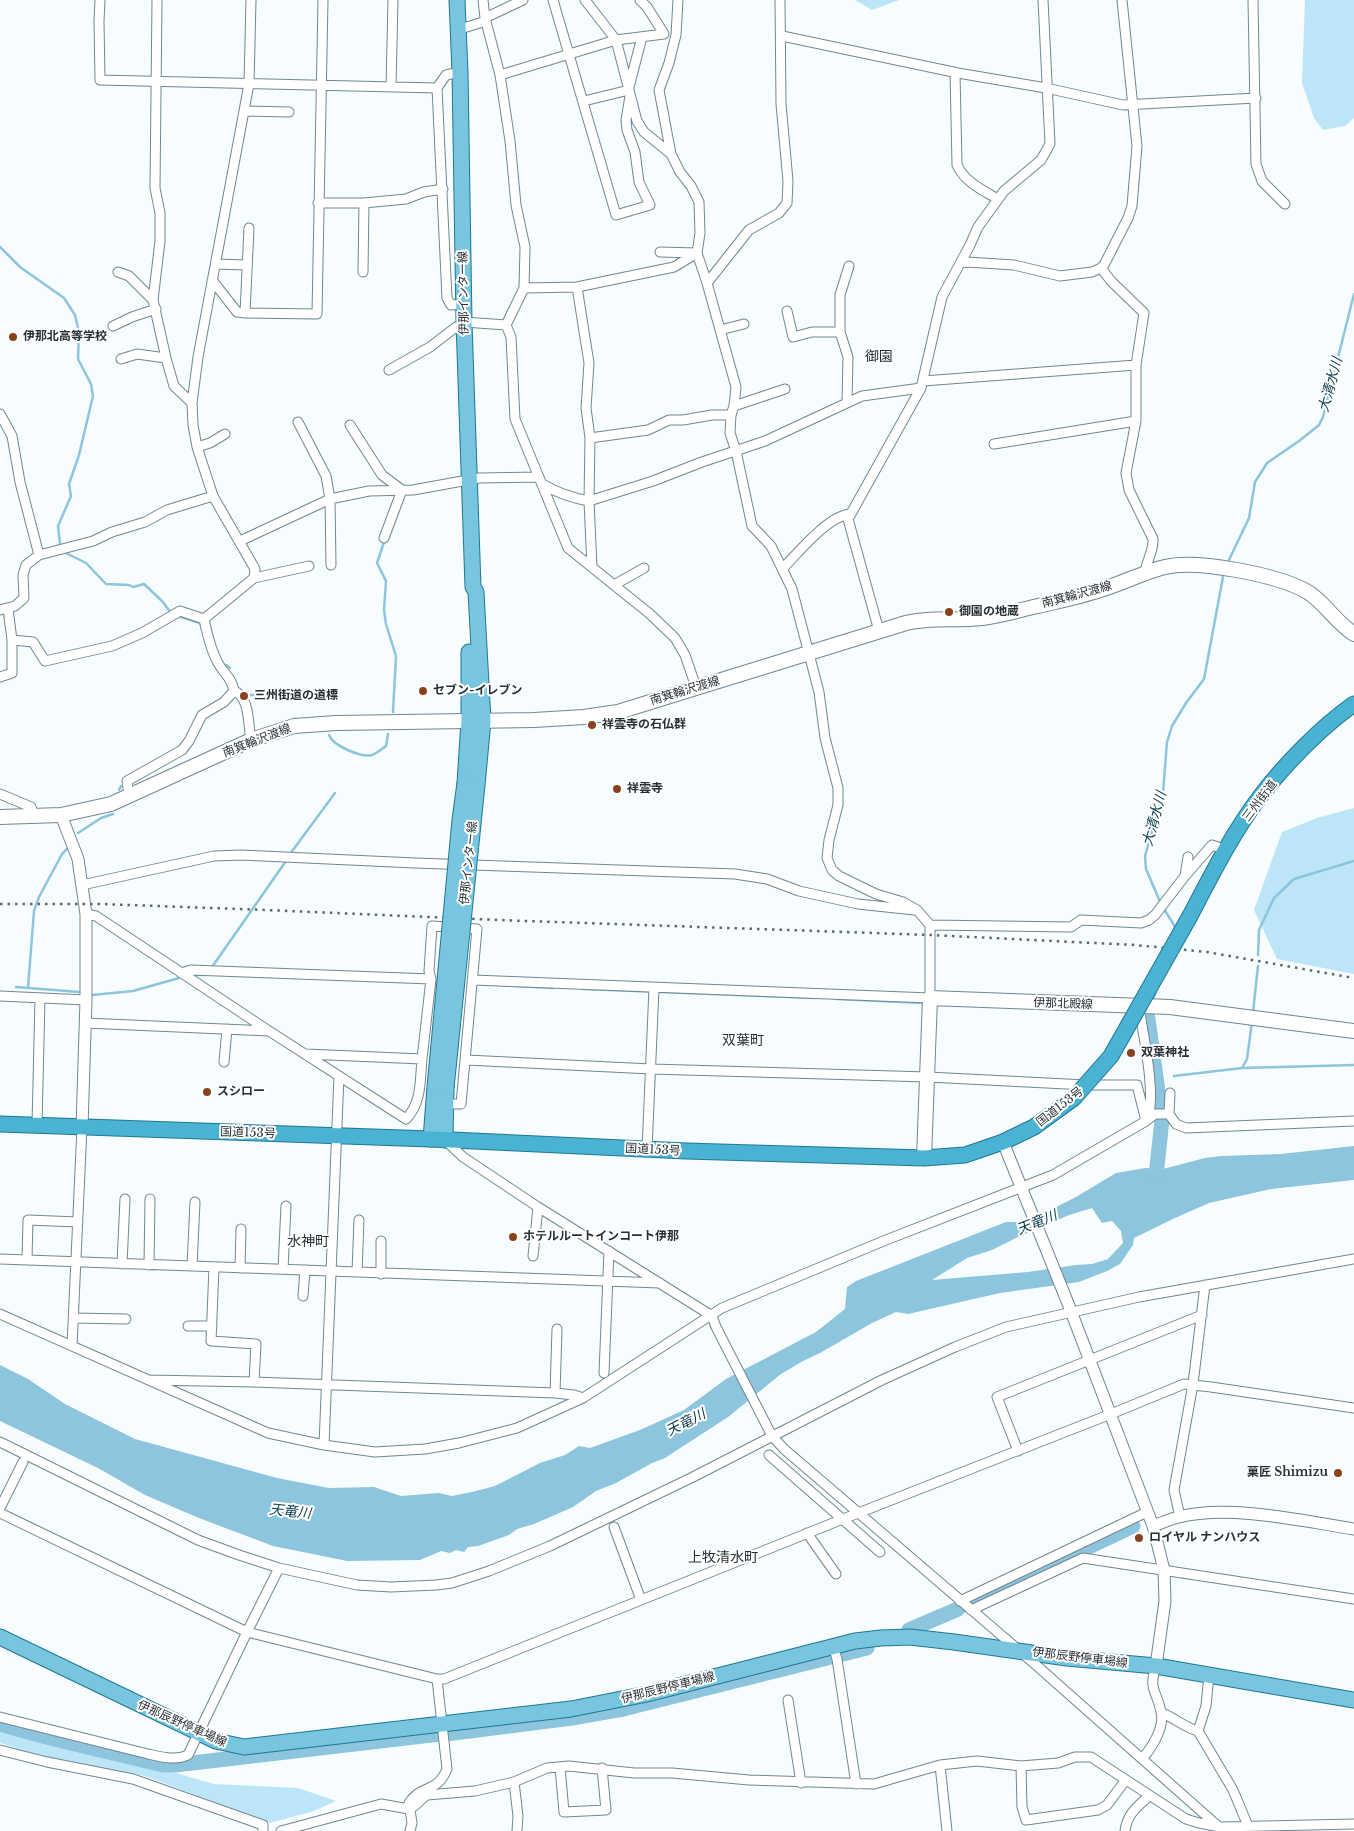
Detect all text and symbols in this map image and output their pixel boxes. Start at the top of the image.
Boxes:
street label: 伊那インター線 [456,251,472,335]
place label: 伊那北高等学校 [23,330,107,344]
marker: 伊那北高等学校 [7,331,19,343]
district label: 御園 [865,349,893,365]
water label: 大清水川 [1316,356,1346,414]
street label: 南箕輪沢渡線 [1040,579,1114,611]
place label: 御園の地蔵 [959,605,1019,619]
marker: 御園の地蔵 [943,606,955,618]
street label: 南箕輪沢渡線 [648,674,722,708]
place label: セブン-イレブン [433,684,522,698]
marker: セブン-イレブン [417,685,429,697]
place label: 三州街道の道標 [254,689,338,703]
marker: 三州街道の道標 [238,690,250,702]
place label: 祥雲寺の石仏群 [602,718,686,732]
marker: 祥雲寺の石仏群 [586,719,598,731]
street label: 南箕輪沢渡線 [221,721,293,761]
street label: 三州街道 [1240,777,1280,825]
place label: 祥雲寺 [627,782,663,796]
marker: 祥雲寺 [611,783,623,795]
water label: 大清水川 [1140,790,1170,848]
street label: 伊那インター線 [457,820,481,906]
street label: 伊那北殿線 [1033,996,1093,1012]
district label: 双葉町 [722,1033,764,1049]
place label: 双葉神社 [1141,1046,1189,1060]
marker: 双葉神社 [1125,1047,1137,1059]
street label: 国道153号 [1034,1084,1086,1130]
place label: スシロー [217,1085,265,1099]
marker: スシロー [201,1086,213,1098]
street label: 国道153号 [220,1125,276,1141]
street label: 国道153号 [625,1141,681,1159]
water label: 天竜川 [1014,1207,1060,1239]
place label: ホテルルートインコート伊那 [523,1230,679,1244]
marker: ホテルルートインコート伊那 [507,1231,519,1243]
district label: 水神町 [287,1234,329,1250]
water label: 天竜川 [663,1406,709,1440]
place label: 菓匠 Shimizu [1247,1466,1328,1480]
marker: 菓匠 Shimizu [1332,1467,1344,1479]
water label: 天竜川 [268,1501,312,1523]
place label: ロイヤル ナンハウス [1149,1531,1260,1545]
marker: ロイヤル ナンハウス [1133,1532,1145,1544]
district label: 上牧清水町 [688,1550,758,1566]
street label: 伊那辰野停車場線 [1031,1645,1129,1671]
street label: 伊那辰野停車場線 [620,1669,716,1707]
street label: 伊那辰野停車場線 [135,1698,229,1750]

